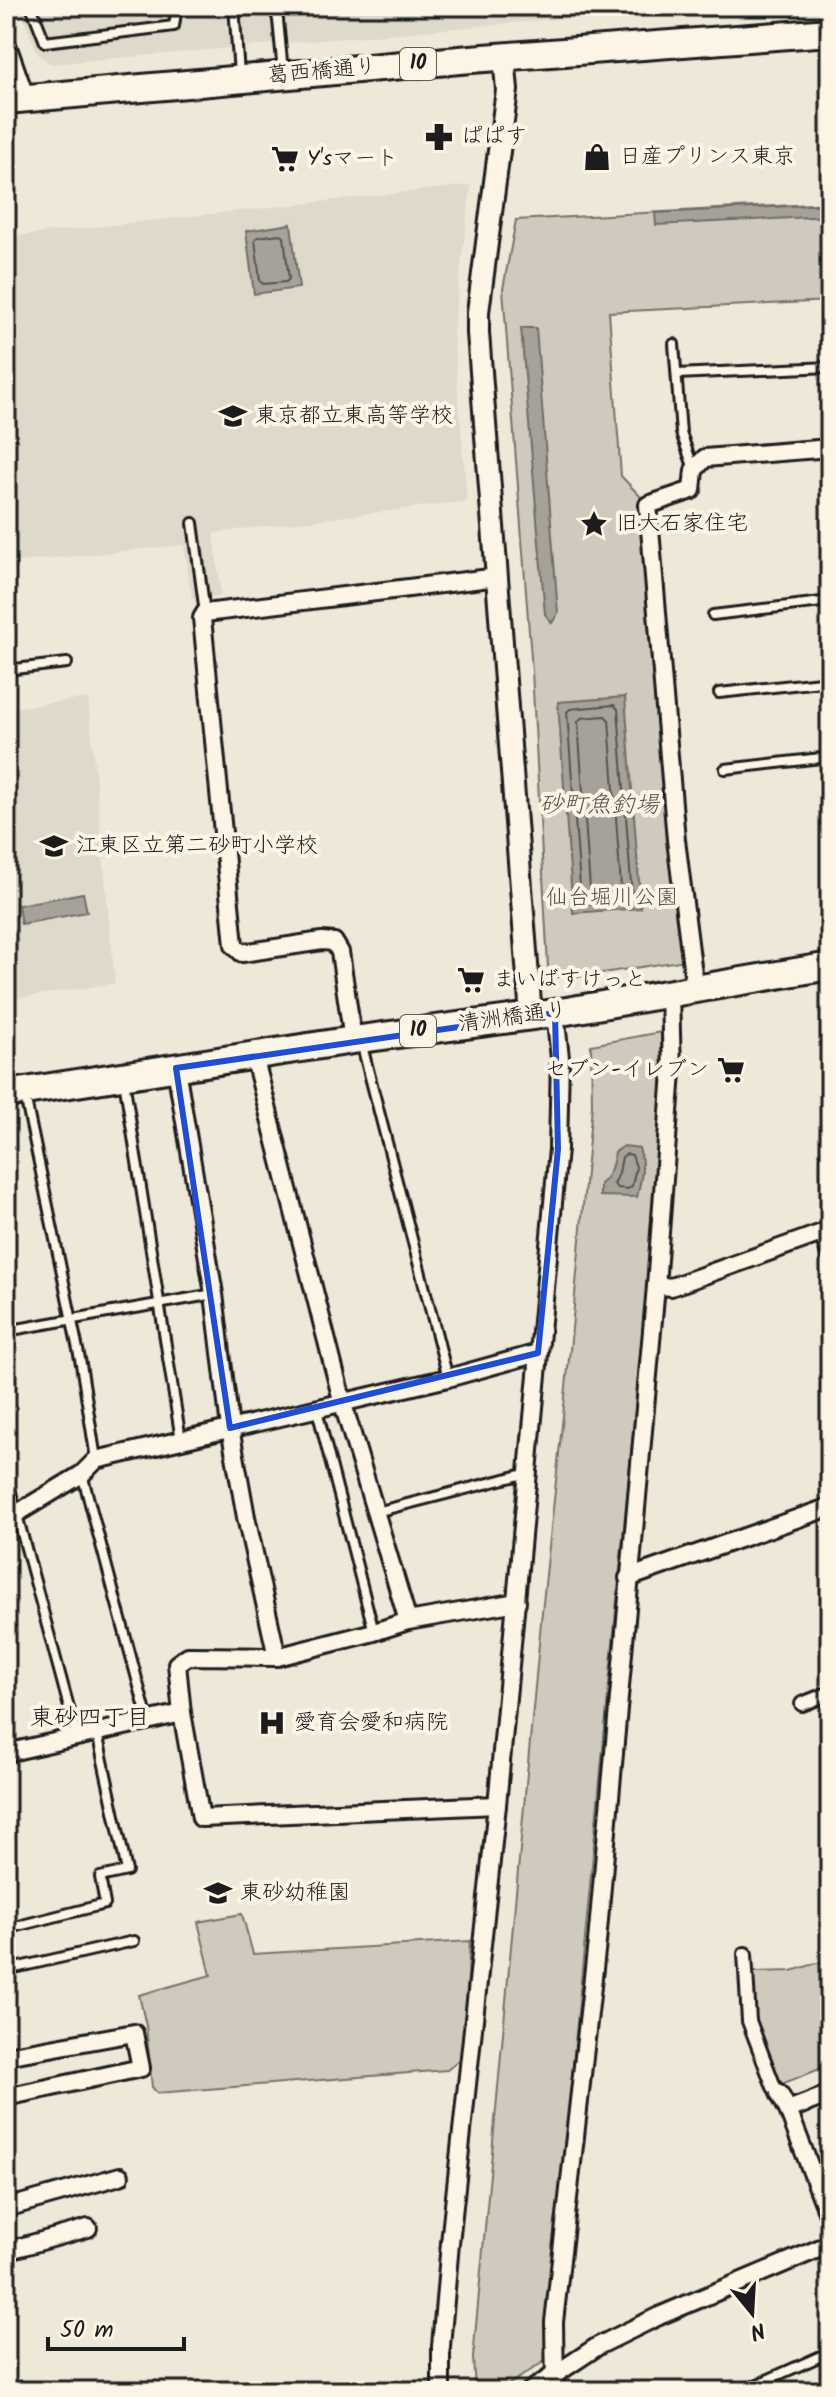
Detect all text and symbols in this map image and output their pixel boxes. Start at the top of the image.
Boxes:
road number: 10 [400,48,436,80]
street label: 葛西橋通り [266,50,378,94]
place label: ぱぱす [461,120,527,155]
pharmacy icon: ぱぱす [424,122,454,152]
place label: 日産プリンス東京 [619,140,795,175]
place label: Y'sマート [307,142,398,177]
shop icon: 日産プリンス東京 [582,142,612,172]
supermarket icon: Y'sマート [270,144,300,174]
place label: 東京都立東高等学校 [255,399,453,434]
school or university icon: 東京都立東高等学校 [218,401,248,431]
place label: 旧大石家住宅 [616,507,748,542]
place icon: 旧大石家住宅 [579,509,609,539]
water label: 砂町魚釣場 [539,786,661,825]
place label: 江東区立第二砂町小学校 [76,829,318,864]
school or university icon: 江東区立第二砂町小学校 [39,831,69,861]
park label: 仙台堀川公園 [546,881,678,916]
place label: まいばすけっと [493,963,647,998]
supermarket icon: まいばすけっと [456,965,486,995]
street label: 清洲橋通り [456,993,570,1043]
road number: 10 [400,1015,436,1047]
place label: セブン-イレブン [545,1053,709,1088]
supermarket icon: セブン-イレブン [716,1055,746,1085]
district label: 東砂四丁目 [30,1699,150,1738]
place label: 愛育会愛和病院 [294,1706,448,1741]
hospital icon: 愛育会愛和病院 [257,1708,287,1738]
place label: 東砂幼稚園 [240,1876,350,1911]
school or university icon: 東砂幼稚園 [203,1878,233,1908]
north arrow [712,2273,792,2353]
scale bar [48,2301,184,2351]
text: 50 m [60,2311,114,2350]
text: N [745,2311,769,2348]

